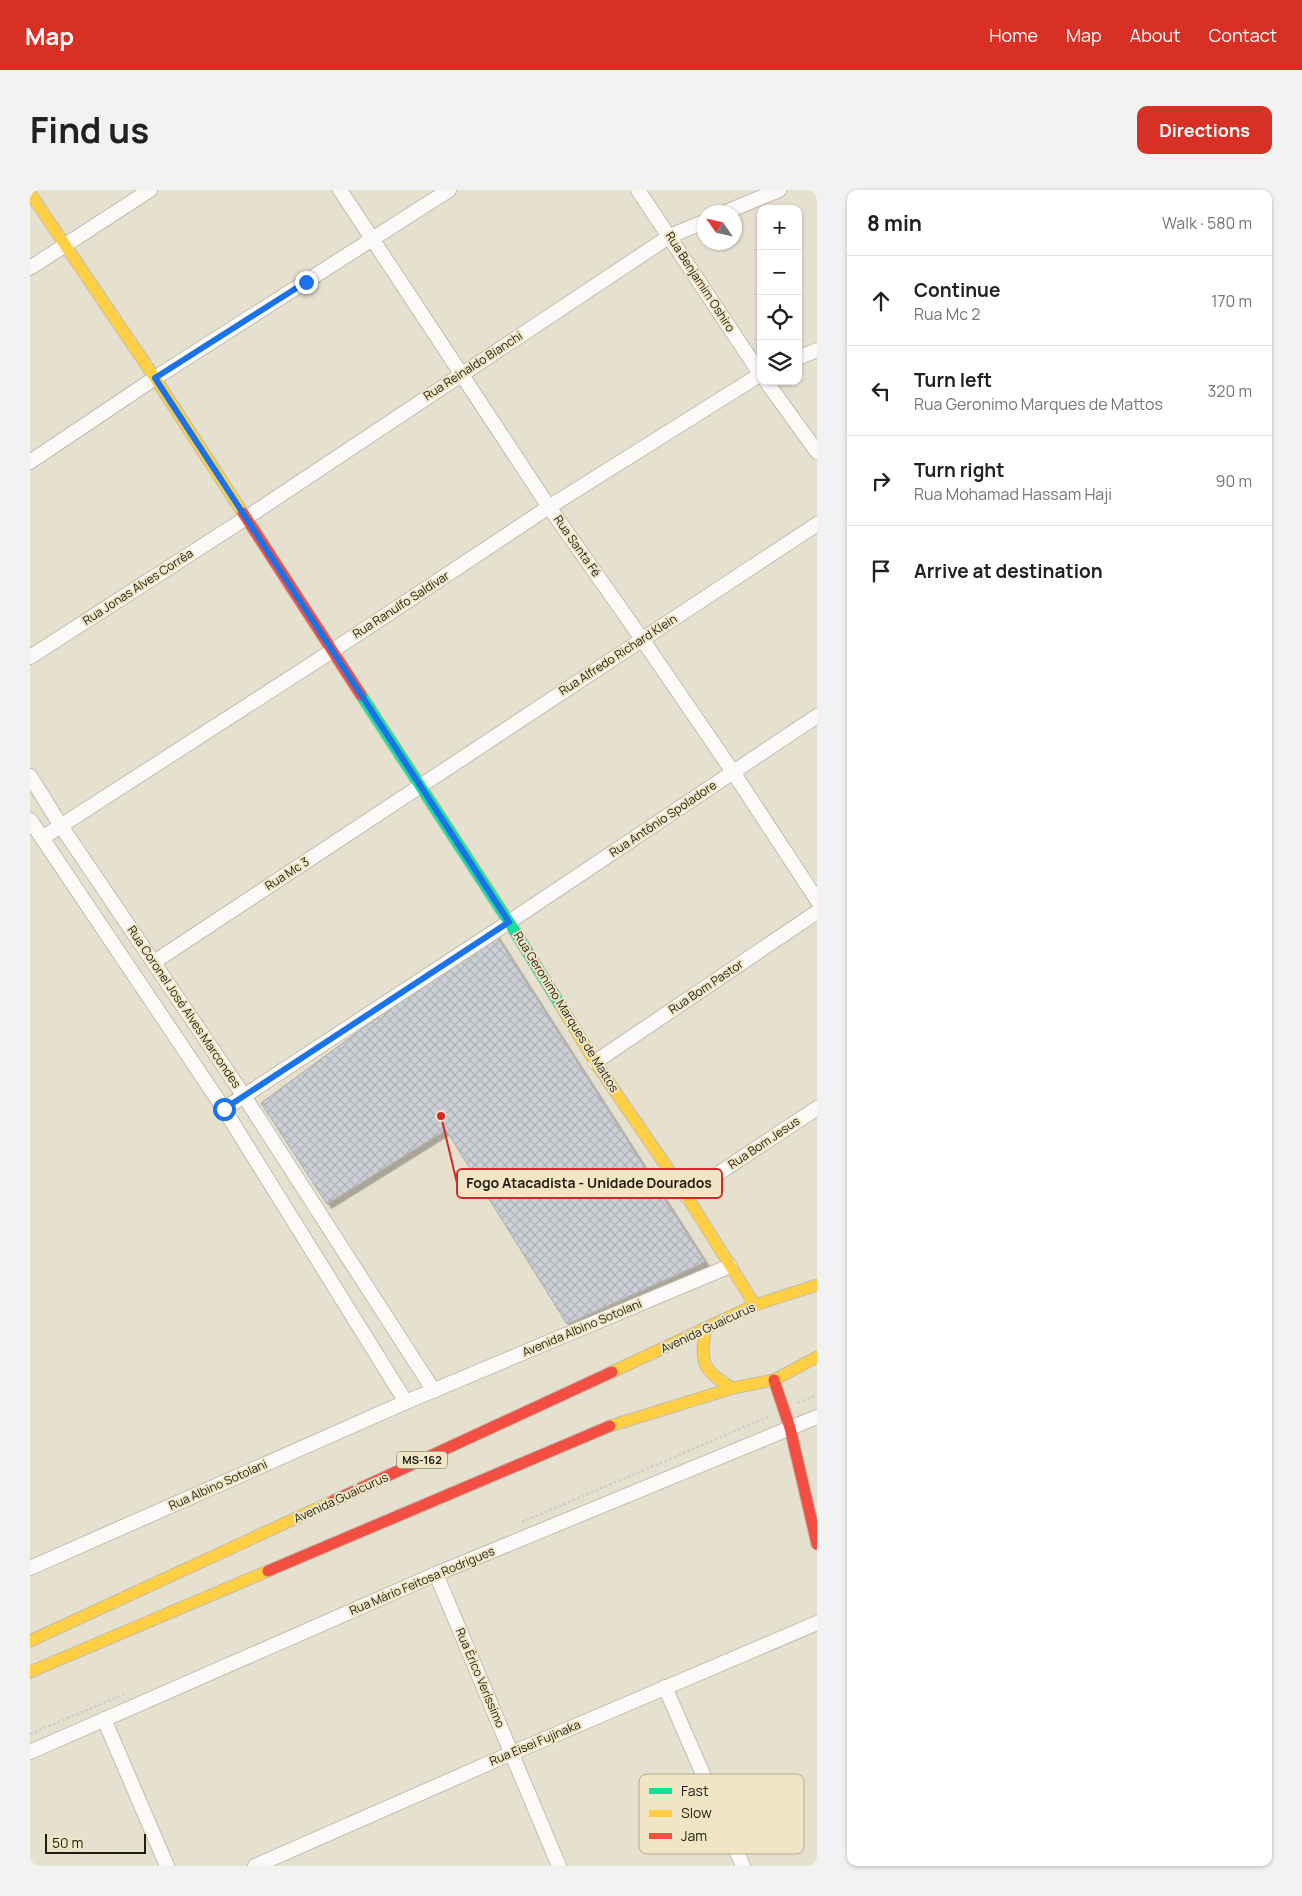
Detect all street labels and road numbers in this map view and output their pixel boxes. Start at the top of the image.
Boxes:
street label: Rua Benjamim Oshiro [662,228,739,335]
street label: Rua Reinaldo Bianchi [420,327,526,404]
street label: Rua Santa Fé [550,511,605,580]
street label: Rua Jonas Alves Corrêa [79,544,196,629]
street label: Rua Ranulfo Saldivar [349,567,453,642]
street label: Rua Alfredo Richard Klein [555,610,680,699]
street label: Rua Antônio Spoladore [606,776,720,861]
street label: Rua Mc 3 [261,853,312,894]
street label: Rua Coronel José Alves Marcondes [124,922,245,1091]
street label: Rua Geronimo Marques de Mattos [510,928,623,1095]
street label: Rua Bom Pastor [665,955,747,1018]
street label: Rua Bom Jesus [725,1112,803,1173]
street label: Avenida Albino Sotolani [519,1295,644,1360]
street label: Avenida Guaicurus [658,1298,758,1357]
road number: MS-162 [397,1452,447,1468]
street label: Rua Albino Sotolani [166,1455,270,1514]
street label: Avenida Guaicurus [291,1468,391,1527]
street label: Rua Mário Feitosa Rodrigues [347,1542,497,1619]
street label: Rua Érico Veríssimo [452,1625,509,1730]
street label: Rua Eisei Fujinaka [487,1716,583,1769]

